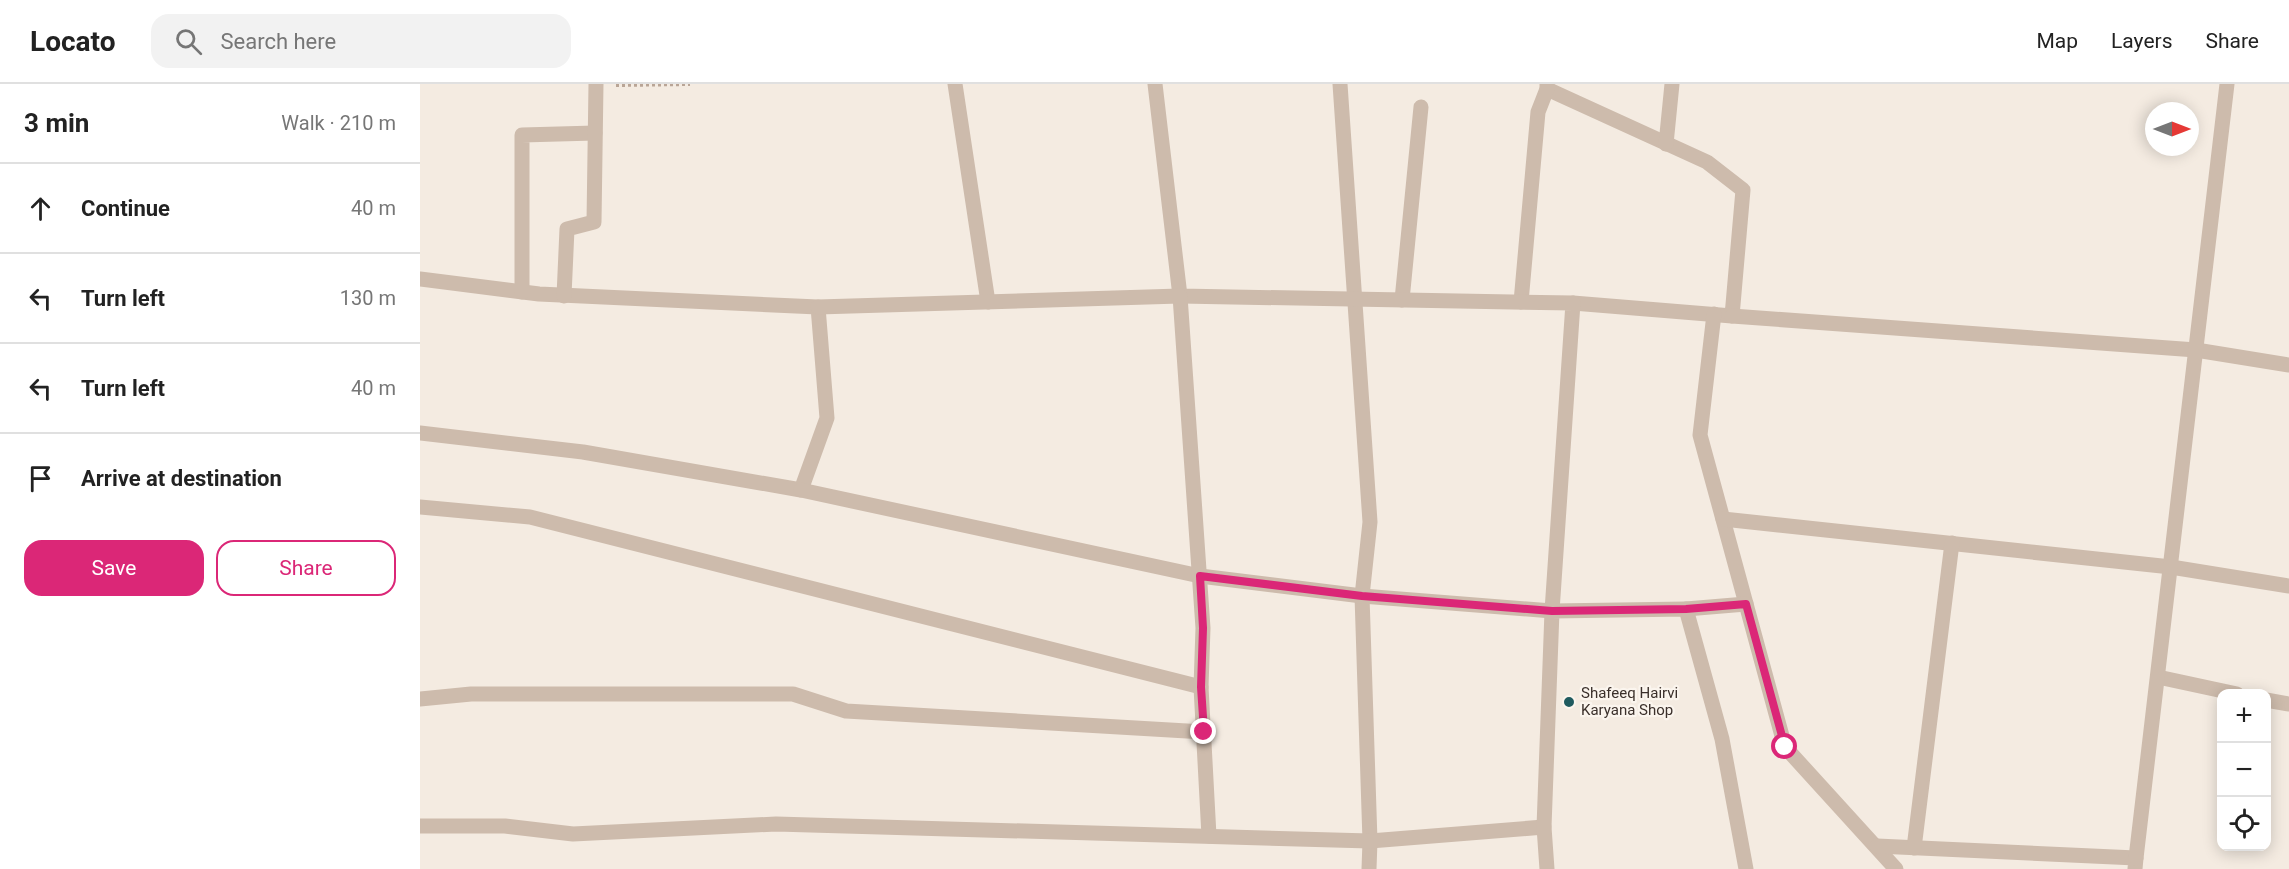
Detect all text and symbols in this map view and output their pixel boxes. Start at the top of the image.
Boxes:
search box [151,14,571,68]
text: Locato [30,25,115,58]
icon: search [172,25,205,58]
text: Search here [220,29,336,54]
text: Map [2036,29,2078,53]
text: Layers [2111,29,2172,53]
text: Share [2205,29,2259,53]
north arrow [2145,102,2199,156]
text: 3 min [24,108,89,138]
text: Walk · 210 m [281,111,396,135]
icon: ahead [24,192,57,225]
text: Continue [81,196,170,221]
text: 40 m [351,196,396,220]
icon: left [24,282,57,315]
text: Turn left [81,286,165,311]
text: 130 m [340,286,396,310]
icon: left [24,372,57,405]
text: Turn left [81,376,165,401]
text: 40 m [351,376,396,400]
icon: arrive [24,462,57,495]
text: Arrive at destination [81,466,282,491]
button: Save [24,540,204,596]
button: Share [216,540,396,596]
place label: Shafeeq Hairvi Karyana Shop [1581,684,1678,719]
map controls [2217,689,2271,851]
button: + [2217,689,2271,743]
marker: Shafeeq Hairvi Karyana Shop [1562,695,1576,709]
route end [1190,718,1216,744]
route start [1771,733,1797,759]
button: − [2217,743,2271,797]
button: locate [2217,797,2271,851]

